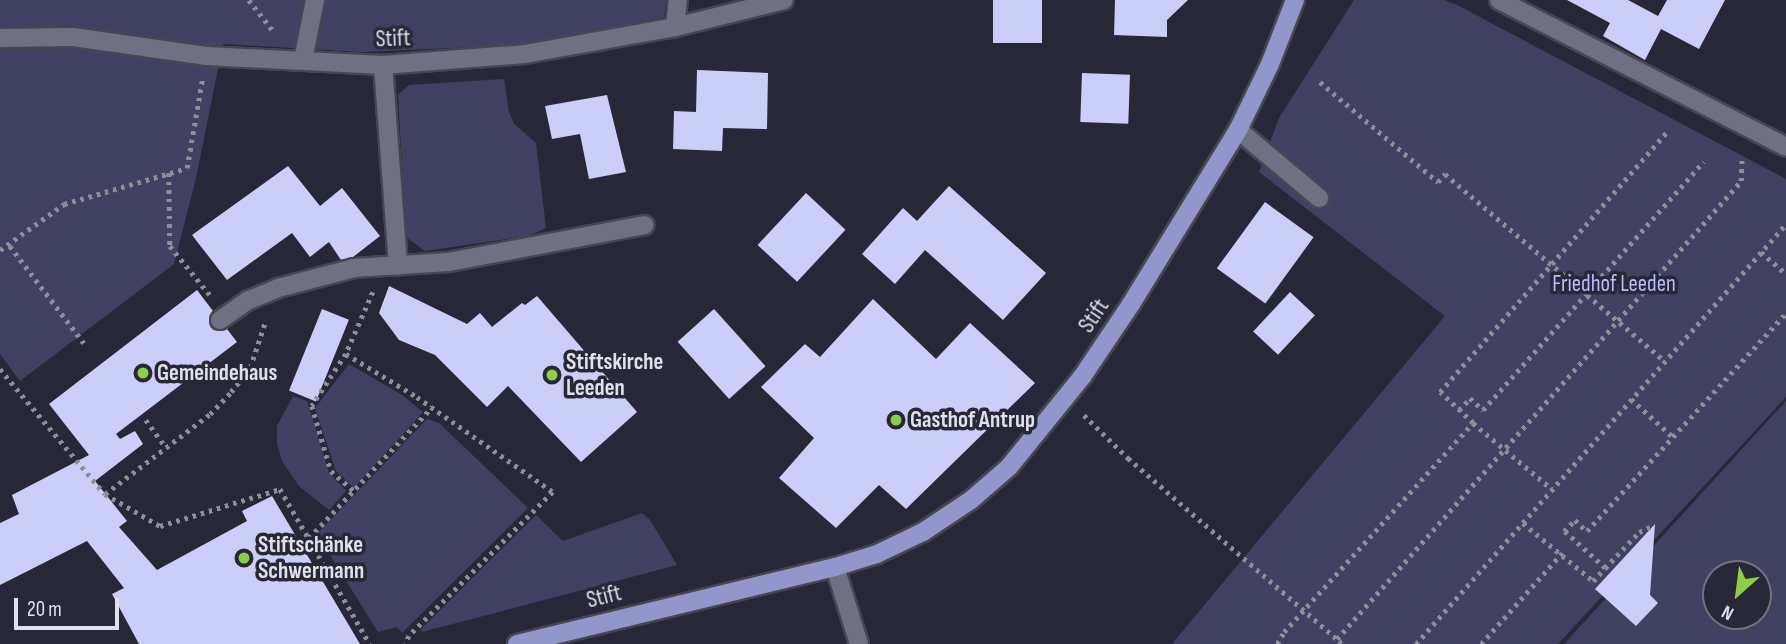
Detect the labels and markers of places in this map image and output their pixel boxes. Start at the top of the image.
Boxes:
place label: Stiftskirche Leeden [566,348,663,402]
place label: Gemeindehaus [157,359,277,387]
marker: Gemeindehaus [135,365,151,381]
marker: Stiftskirche Leeden [544,367,560,383]
place label: Gasthof Antrup [910,406,1035,434]
marker: Gasthof Antrup [888,412,904,428]
place label: Stiftschänke Schwermann [258,531,364,585]
marker: Stiftschänke Schwermann [236,550,252,566]

